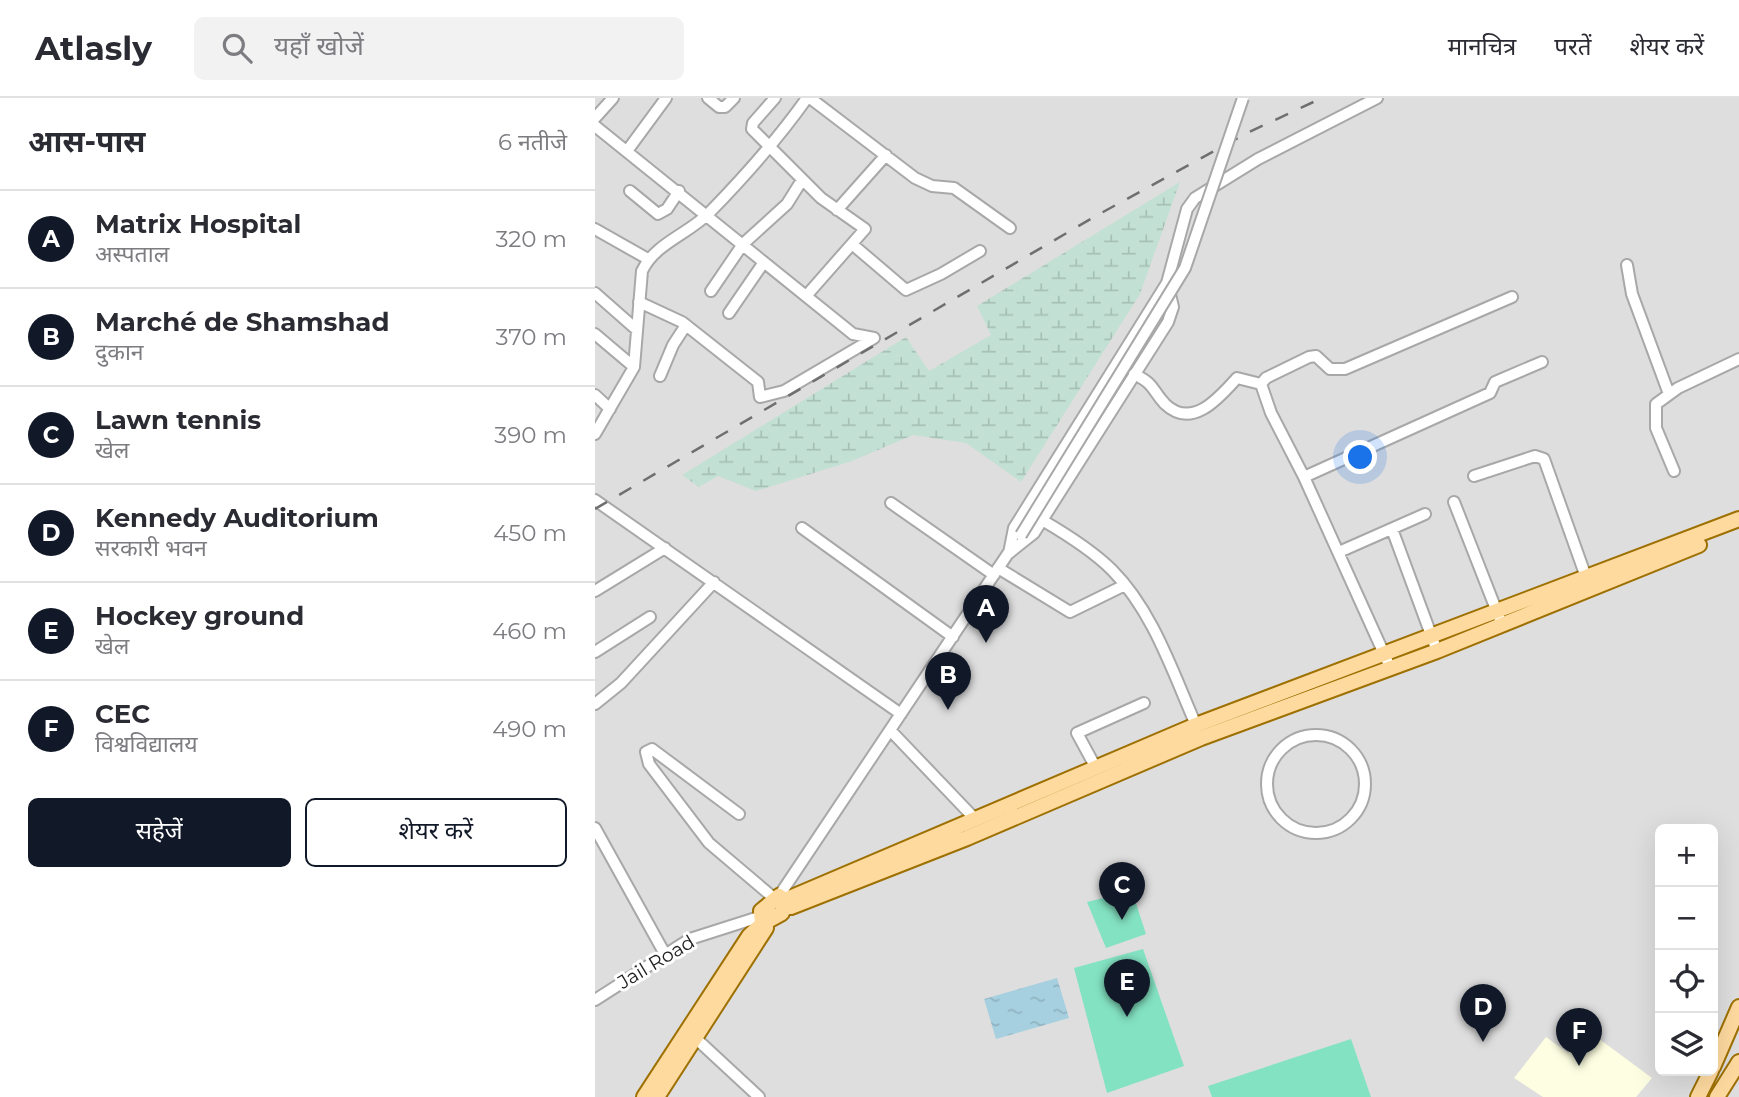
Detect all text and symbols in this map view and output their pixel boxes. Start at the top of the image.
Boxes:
search box [194,17,684,80]
text: Atlasly [35,28,152,68]
icon: search [218,29,256,67]
text: यहाँ खोजें [274,30,364,62]
text: मानचित्र [1448,32,1516,61]
text: परतें [1554,32,1591,61]
text: शेयर करें [1629,32,1704,61]
text: आस-पास [28,123,146,160]
text: 6 नतीजे [498,128,567,156]
text: Matrix Hospital [95,208,301,240]
text: A [42,225,60,253]
text: 320 m [495,225,567,253]
text: अस्पताल [95,240,169,268]
text: Marché de Shamshad [95,306,390,338]
text: B [42,323,60,351]
text: 370 m [496,323,567,351]
text: दुकान [95,338,144,366]
text: Lawn tennis [95,404,261,436]
text: C [43,421,59,449]
text: 390 m [494,421,567,449]
text: खेल [95,436,129,464]
your location [1343,440,1377,474]
text: Kennedy Auditorium [95,502,379,534]
text: D [42,519,61,547]
text: 450 m [493,519,567,547]
text: सरकारी भवन [95,534,207,562]
pin: A [963,585,1009,643]
text: Hockey ground [95,600,304,632]
text: E [43,617,59,645]
text: 460 m [492,617,567,645]
text: खेल [95,632,129,660]
pin: B [925,652,971,710]
text: CEC [95,698,150,730]
text: F [44,715,58,743]
text: 490 m [492,715,567,743]
text: विश्वविद्यालय [95,730,198,758]
button: सहेजें [28,798,291,867]
button: शेयर करें [305,798,567,867]
map controls [1655,824,1718,1076]
button: + [1655,824,1718,887]
pin: C [1099,862,1145,920]
button: − [1655,887,1718,950]
street label: Jail Road [613,930,699,994]
button: locate [1655,950,1718,1013]
pin: E [1104,959,1150,1017]
pin: D [1460,984,1506,1042]
pin: F [1556,1008,1602,1066]
button: layers [1655,1013,1718,1076]

